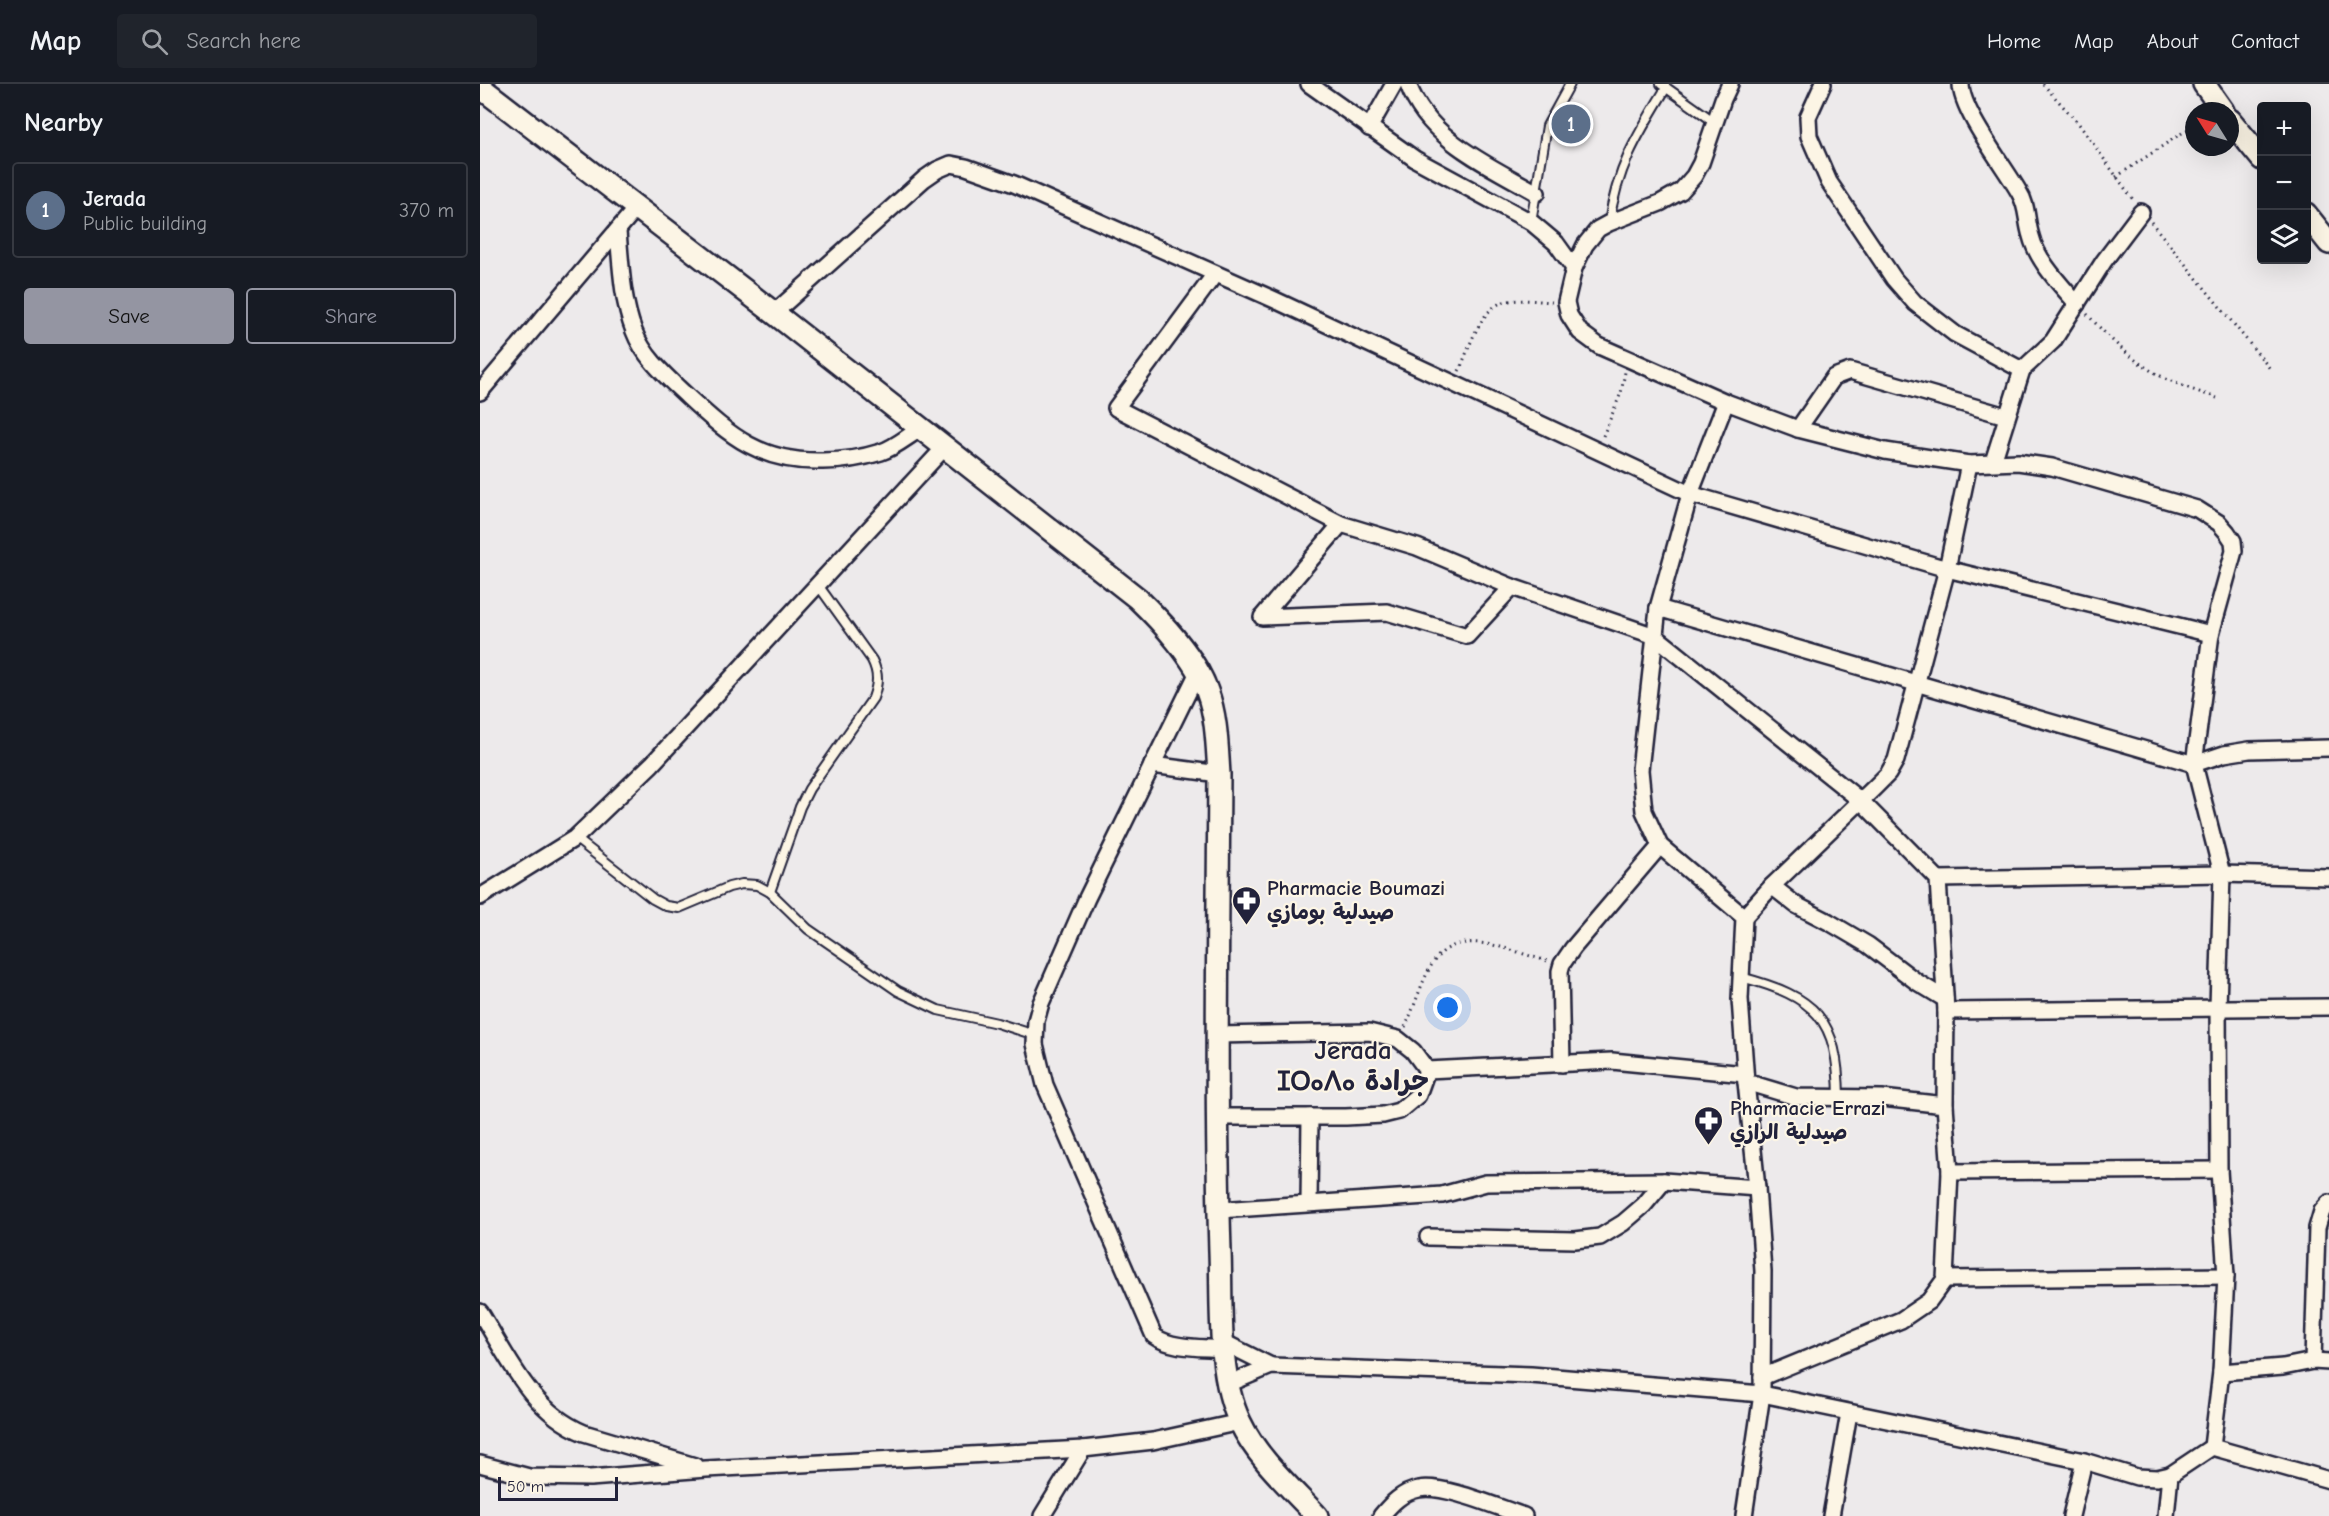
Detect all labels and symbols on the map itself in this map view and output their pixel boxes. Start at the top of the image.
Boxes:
pin: 1 [1552,102,1590,147]
north arrow [2185,102,2239,156]
place label: Pharmacie Boumazi صيدلية بومازي [1267,876,1445,928]
pharmacy icon: Pharmacie Boumazi صيدلية بومازي [1230,884,1262,926]
your location [1433,993,1462,1022]
district label: Jerada ⵊⵔⴰⴷⴰ جرادة [1277,1035,1429,1097]
place label: Pharmacie Errazi صيدلية الرازي [1730,1096,1886,1148]
pharmacy icon: Pharmacie Errazi صيدلية الرازي [1693,1104,1725,1146]
scale bar [498,1474,618,1502]

